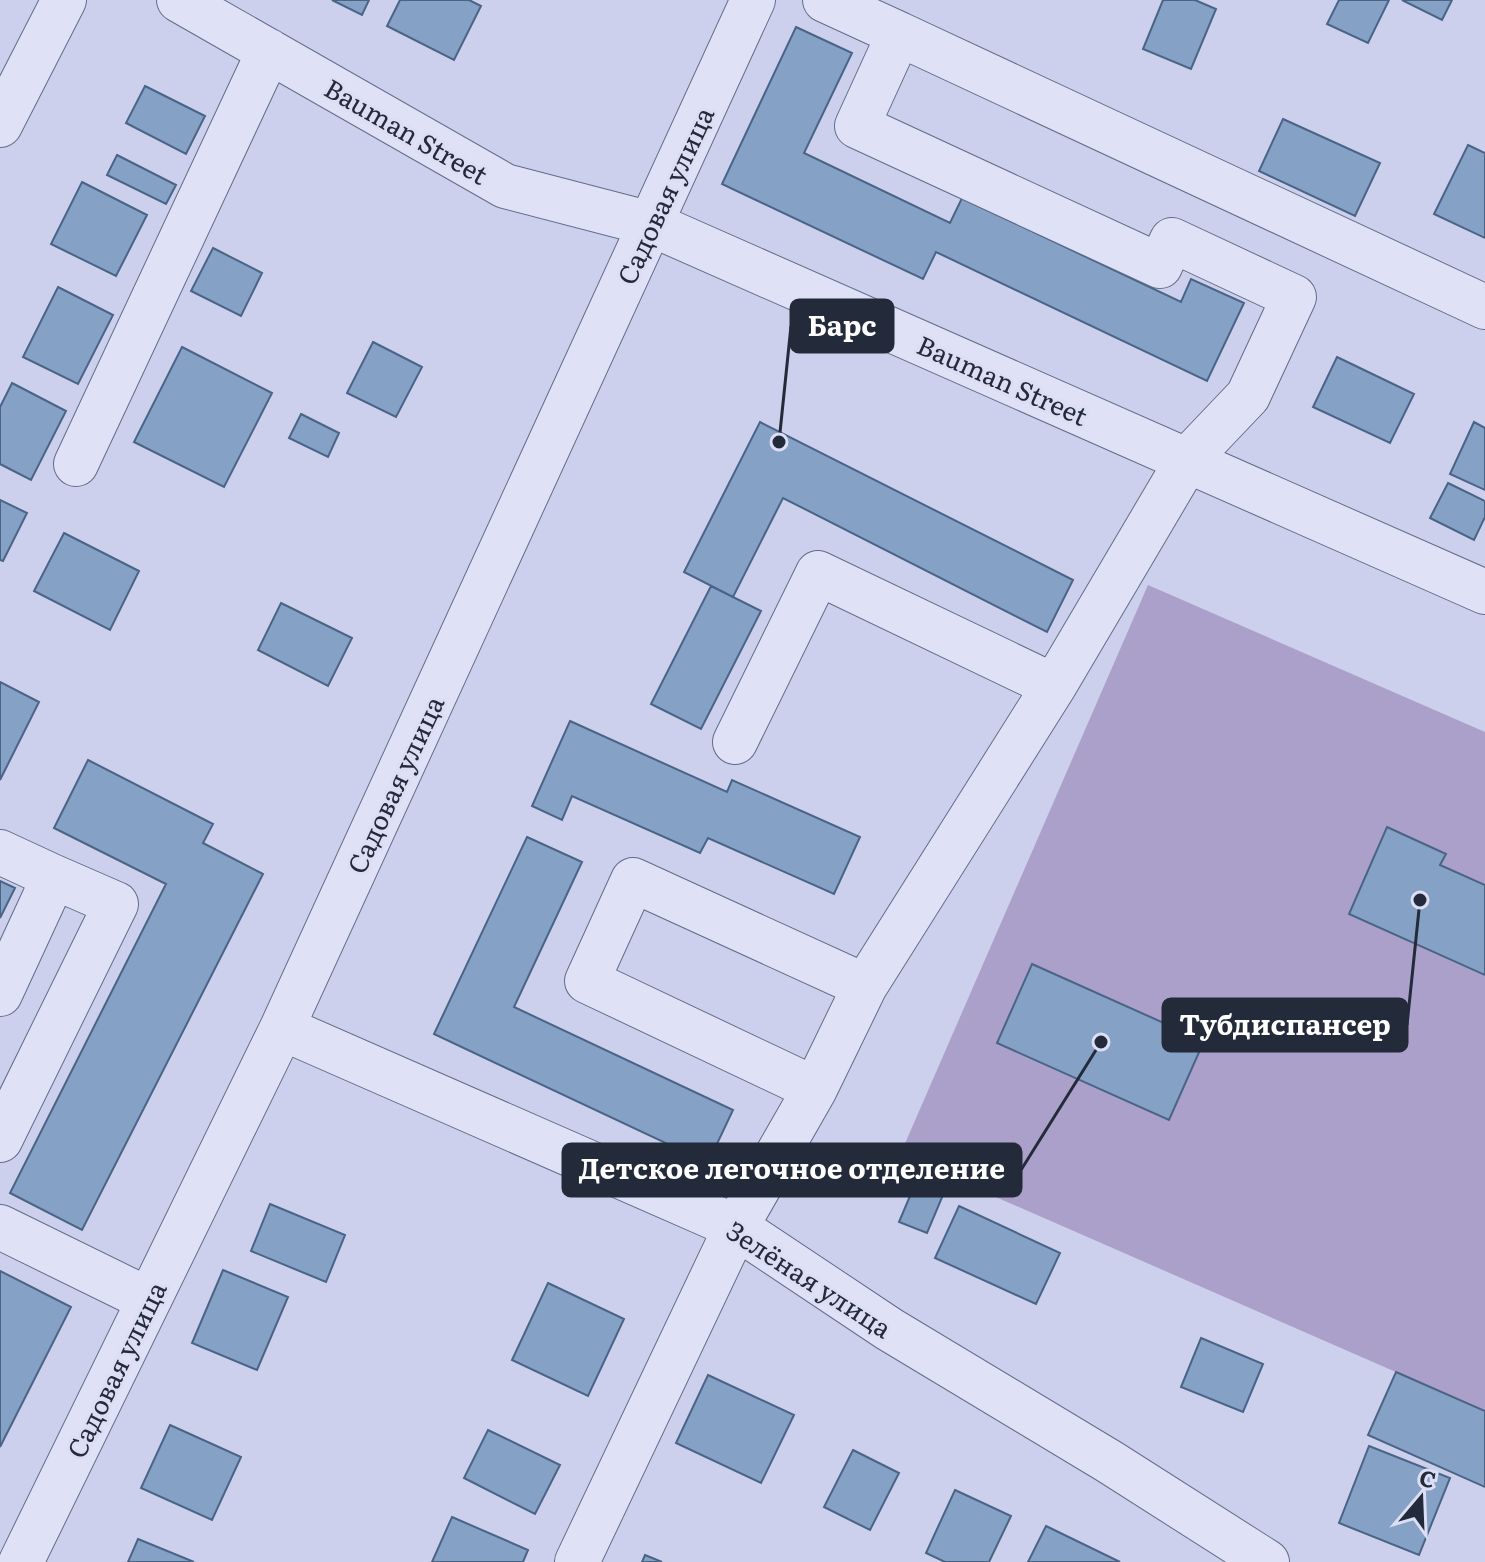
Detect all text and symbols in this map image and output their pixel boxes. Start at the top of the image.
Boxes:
street label: Bauman Street [318,67,496,193]
street label: Садовая улица [606,100,722,290]
callout: Барс [791,300,893,352]
text: Барс [807,303,877,345]
street label: Bauman Street [912,324,1095,434]
street label: Садовая улица [336,689,452,879]
callout: Тубдиспансер [1163,999,1407,1051]
text: Тубдиспансер [1179,1002,1391,1044]
callout: Детское легочное отделение [563,1144,1021,1196]
text: Детское легочное отделение [579,1146,1005,1188]
street label: Зелёная улица [720,1210,900,1346]
street label: Садовая улица [55,1274,175,1464]
north arrow [1381,1458,1461,1538]
text: С [1415,1460,1441,1496]

